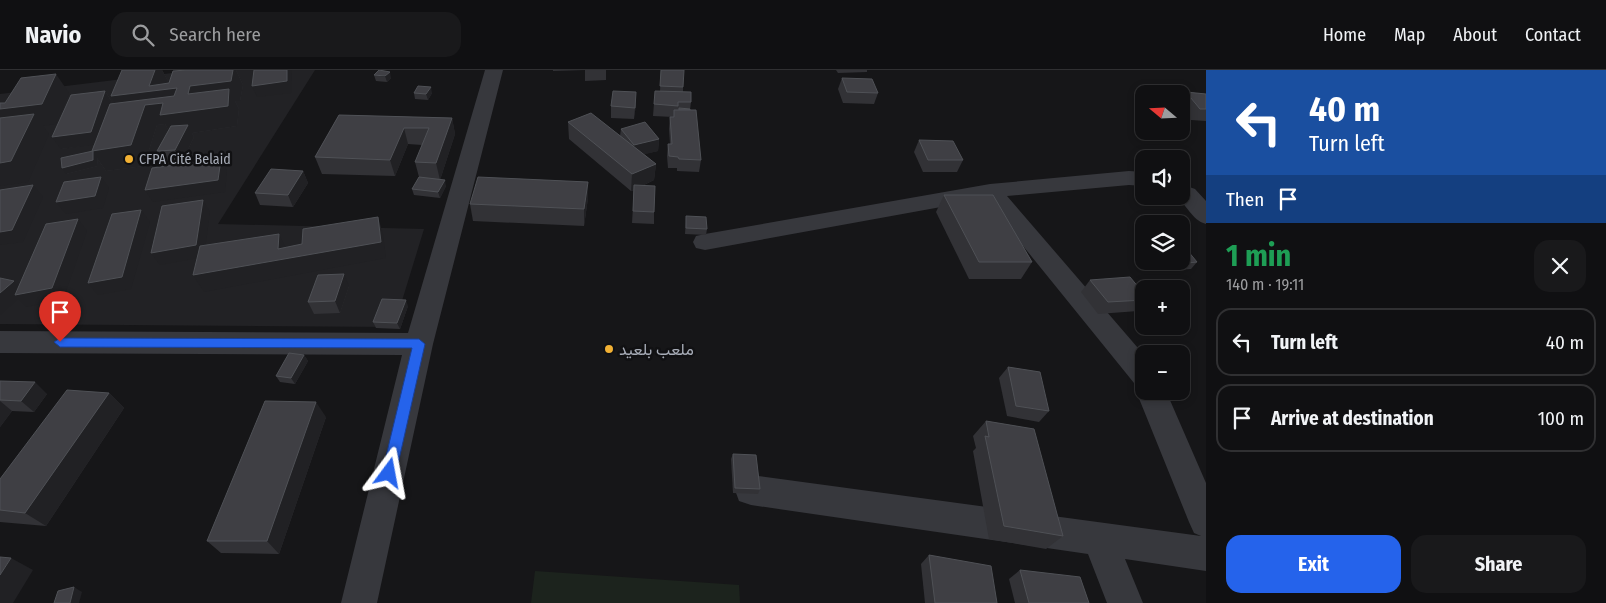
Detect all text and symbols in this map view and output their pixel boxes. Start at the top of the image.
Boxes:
search box [111,12,461,57]
text: Navio [25,21,81,49]
icon: search [129,21,157,49]
text: Search here [169,23,261,46]
text: Home [1323,24,1366,46]
text: Map [1394,24,1425,46]
text: About [1453,24,1497,46]
text: Contact [1525,24,1581,46]
north arrow [1135,85,1190,140]
map controls [1135,85,1190,400]
text: 40 m [1309,88,1380,130]
icon: left [1226,90,1291,155]
text: Turn left [1309,130,1385,157]
button: sound [1135,150,1190,205]
place label: CFPA Cité Belaid [139,151,231,168]
marker: CFPA Cité Belaid [123,153,135,165]
icon: arrive [1274,185,1302,213]
text: Then [1226,188,1264,211]
button: layers [1135,215,1190,270]
text: 1 min [1226,238,1291,274]
button: close [1534,240,1586,292]
text: 140 m · 19:11 [1226,275,1304,294]
button: + [1135,280,1190,335]
pin [39,291,81,342]
icon: arrive [46,298,74,326]
icon: left [1228,328,1256,356]
text: Turn left [1271,331,1338,354]
text: 40 m [1546,331,1584,354]
place label: ملعب بلعيد [619,340,694,359]
marker: ملعب بلعيد [603,343,615,355]
button: − [1135,345,1190,400]
icon: arrive [1228,404,1256,432]
text: Arrive at destination [1271,407,1434,430]
text: 100 m [1538,407,1584,430]
position arrow [362,446,414,498]
button: Exit [1226,535,1401,593]
button: Share [1411,535,1586,593]

